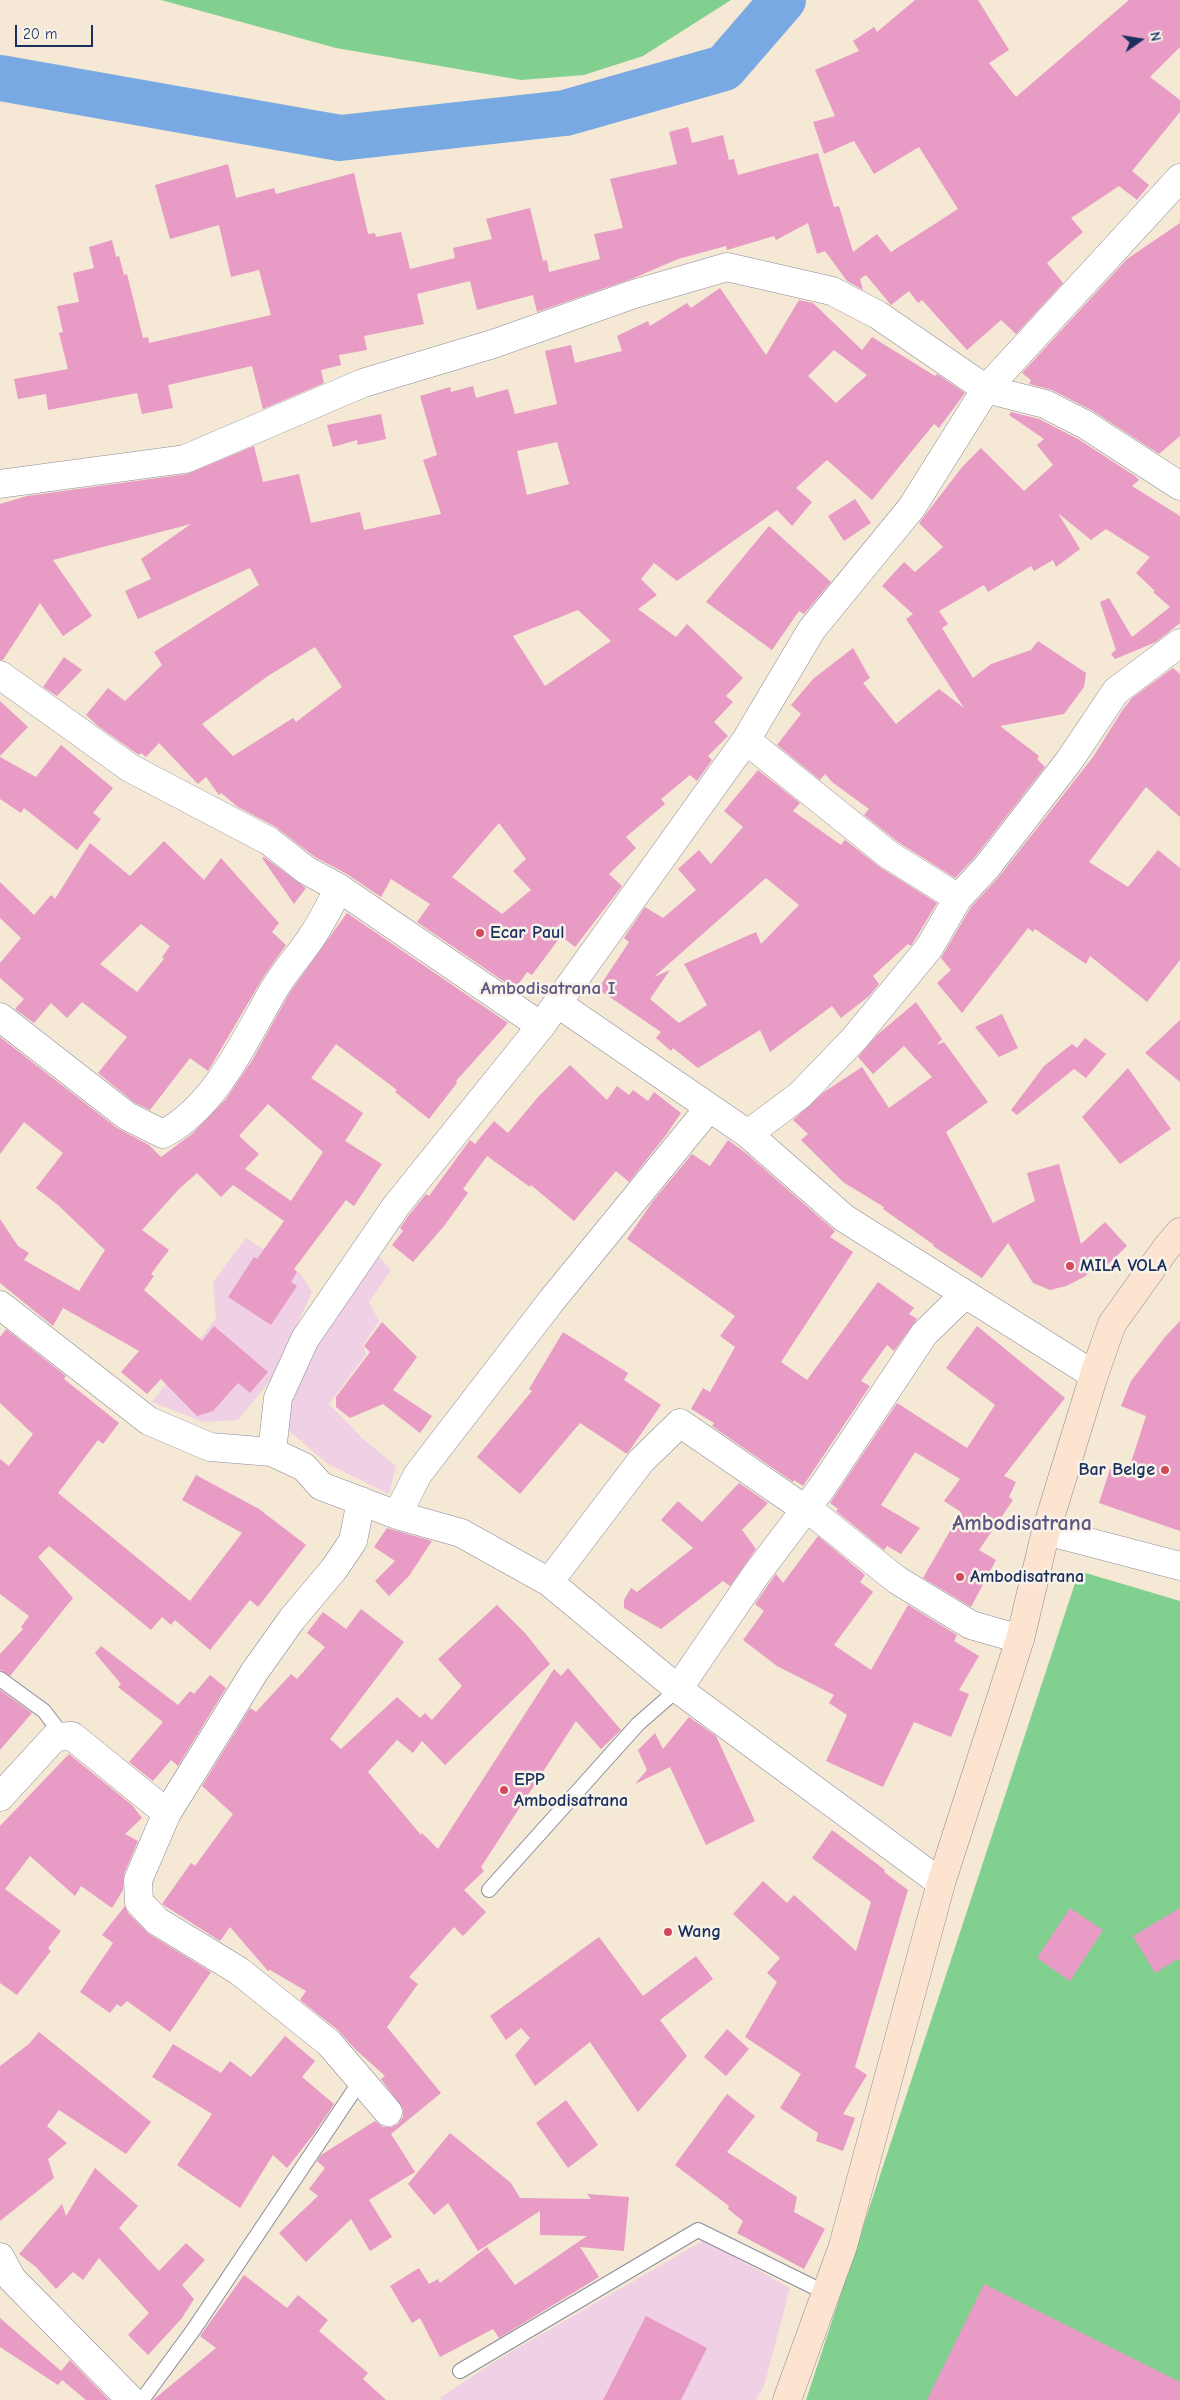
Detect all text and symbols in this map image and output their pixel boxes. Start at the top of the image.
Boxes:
scale bar [18,15,95,47]
north arrow [1115,15,1165,65]
text: 20 m [23,25,57,43]
text: N [1146,30,1164,43]
place label: Ecar Paul [490,922,565,944]
marker: Ecar Paul [474,927,486,939]
district label: Ambodisatrana I [480,978,616,1000]
place label: MILA VOLA [1080,1255,1167,1277]
marker: MILA VOLA [1064,1260,1076,1272]
place label: Bar Belge [1078,1459,1155,1481]
marker: Bar Belge [1159,1464,1171,1476]
district label: Ambodisatrana [952,1511,1092,1537]
place label: Ambodisatrana [970,1566,1084,1588]
marker: Ambodisatrana [954,1571,966,1583]
place label: EPP Ambodisatrana [514,1769,628,1812]
marker: EPP Ambodisatrana [498,1784,510,1796]
place label: Wang [678,1921,721,1943]
marker: Wang [662,1926,674,1938]

